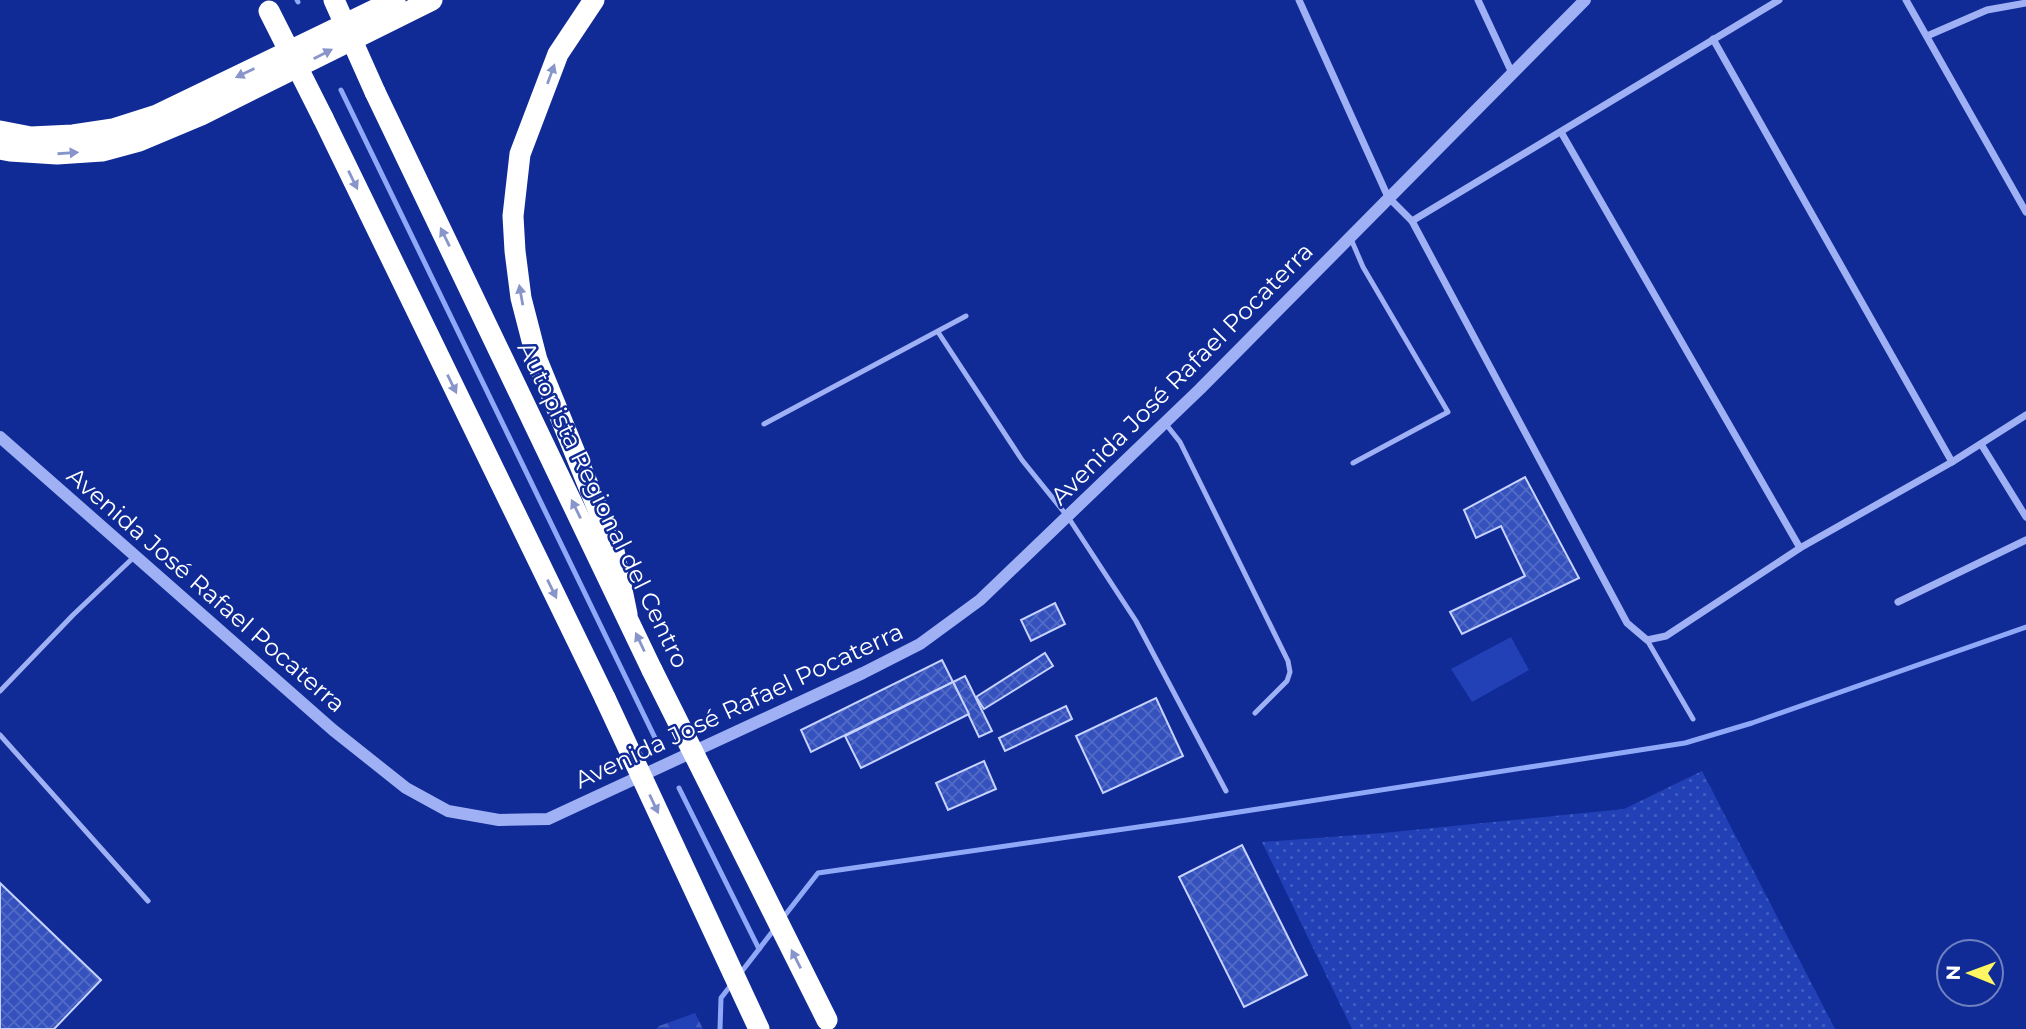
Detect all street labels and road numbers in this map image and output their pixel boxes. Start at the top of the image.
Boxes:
street label: Avenida José Rafael Pocaterra [1044,236,1319,511]
street label: Autopista Regional del Centro [512,337,695,673]
street label: Avenida José Rafael Pocaterra [61,461,351,718]
street label: Avenida José Rafael Pocaterra [570,617,908,795]

